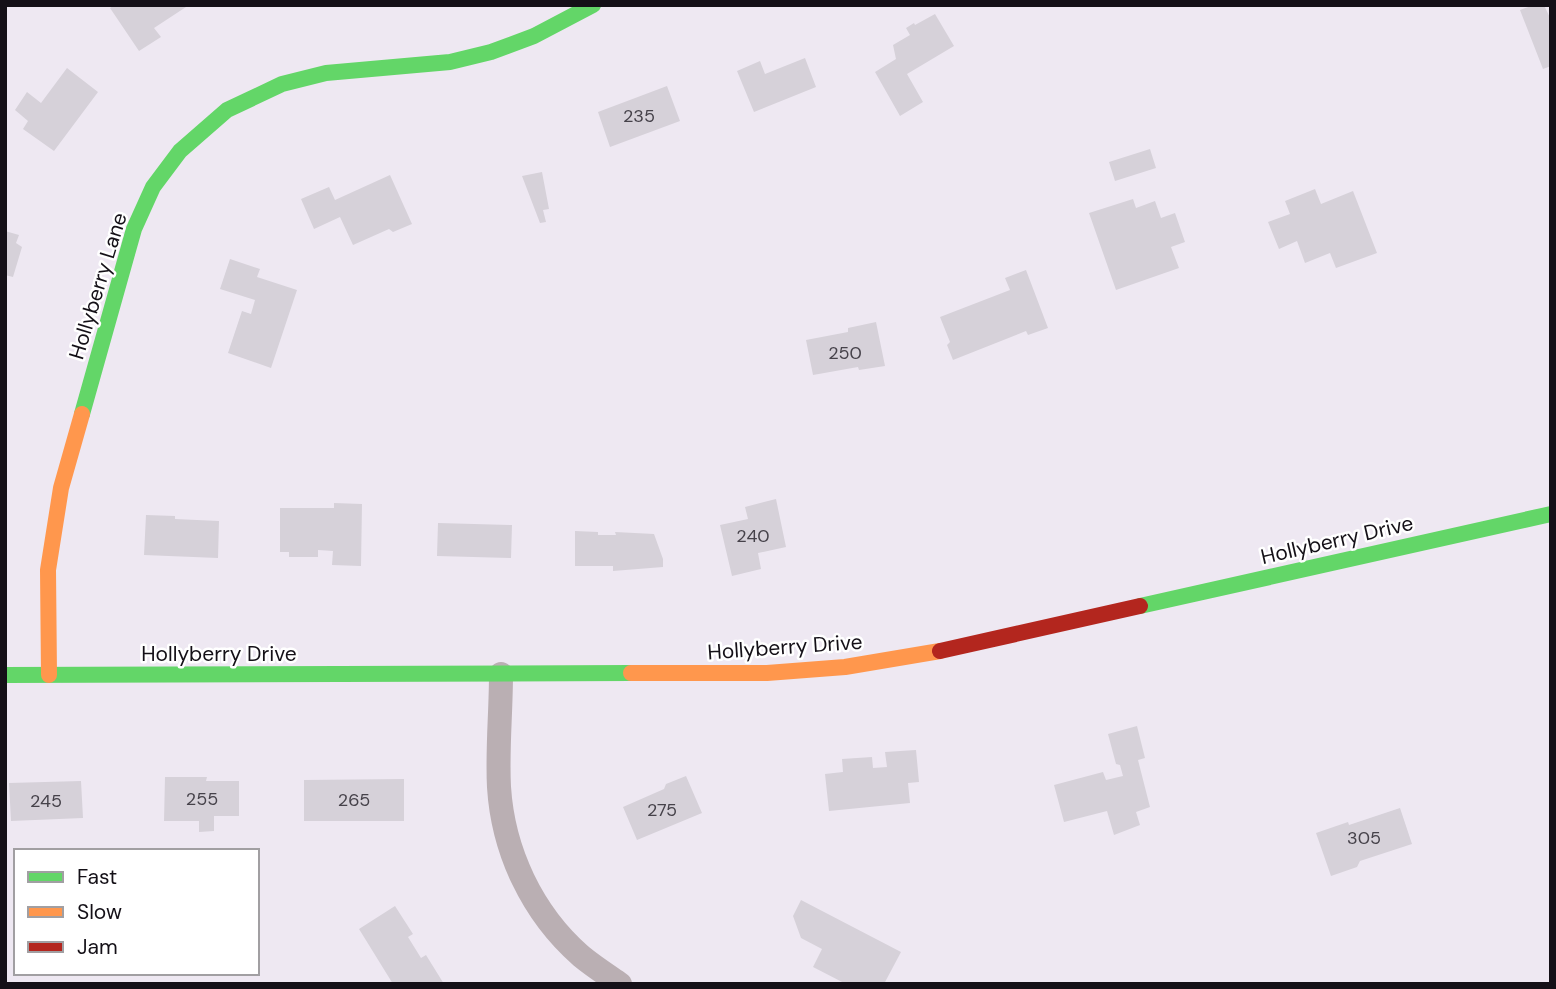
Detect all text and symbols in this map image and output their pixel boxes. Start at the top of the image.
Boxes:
house number: 235 [623,104,655,128]
street label: Hollyberry Lane [62,209,134,363]
house number: 250 [828,341,862,365]
street label: Hollyberry Drive [1258,509,1416,571]
house number: 240 [736,524,770,548]
street label: Hollyberry Drive [707,628,864,666]
street label: Hollyberry Drive [141,640,297,668]
house number: 255 [186,787,218,811]
house number: 265 [338,788,370,812]
house number: 245 [30,789,62,813]
house number: 275 [647,798,677,822]
house number: 305 [1347,826,1381,850]
legend [14,849,259,975]
text: Fast [77,863,117,891]
text: Slow [77,898,122,926]
text: Jam [77,933,118,961]

